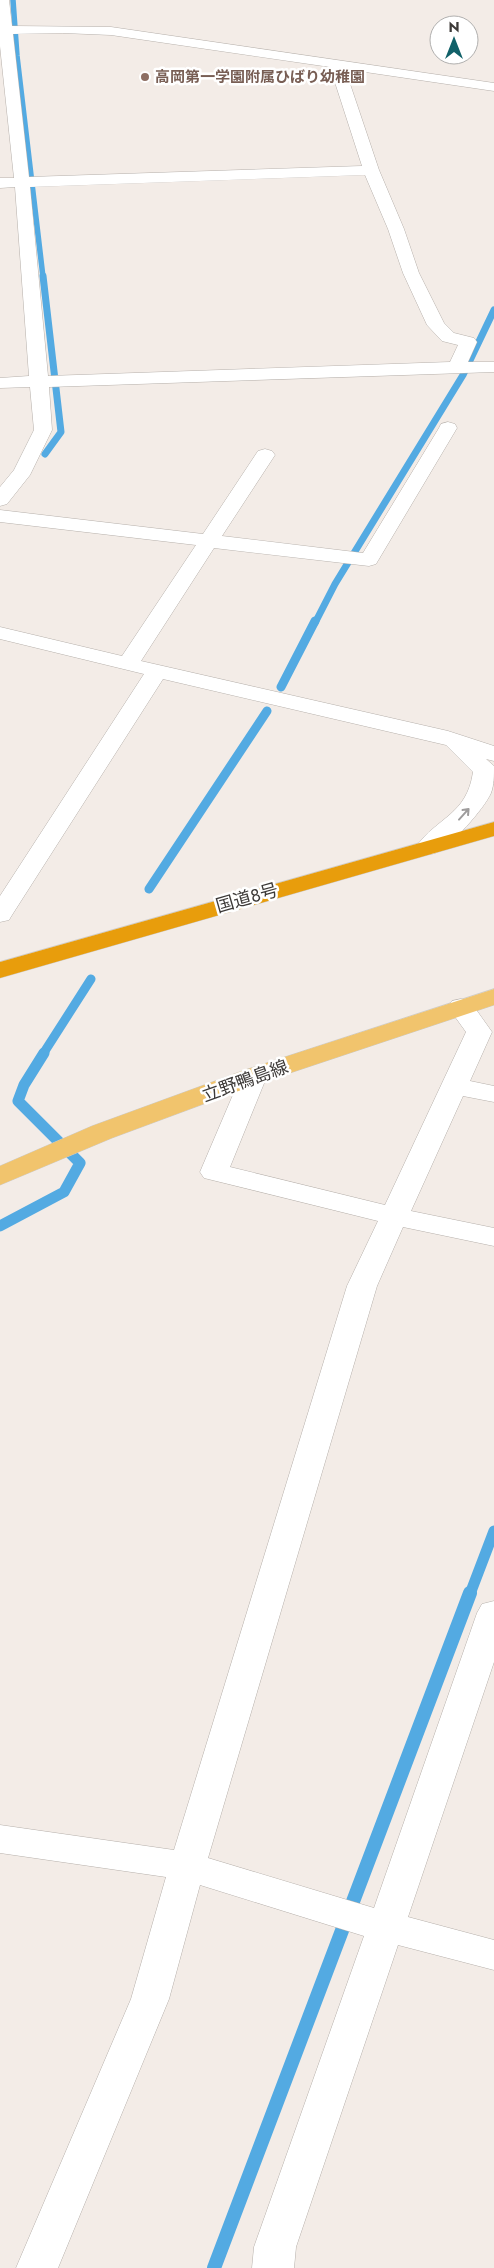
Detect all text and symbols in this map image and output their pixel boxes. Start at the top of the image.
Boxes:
north arrow [429,15,479,65]
text: N [448,17,460,37]
place label: 高岡第一学園附属ひばり幼稚園 [155,66,365,88]
marker: 高岡第一学園附属ひばり幼稚園 [139,71,151,83]
one-way arrow [458,808,469,821]
street label: 国道8号 [213,877,281,919]
street label: 立野鴨島線 [198,1053,292,1109]

